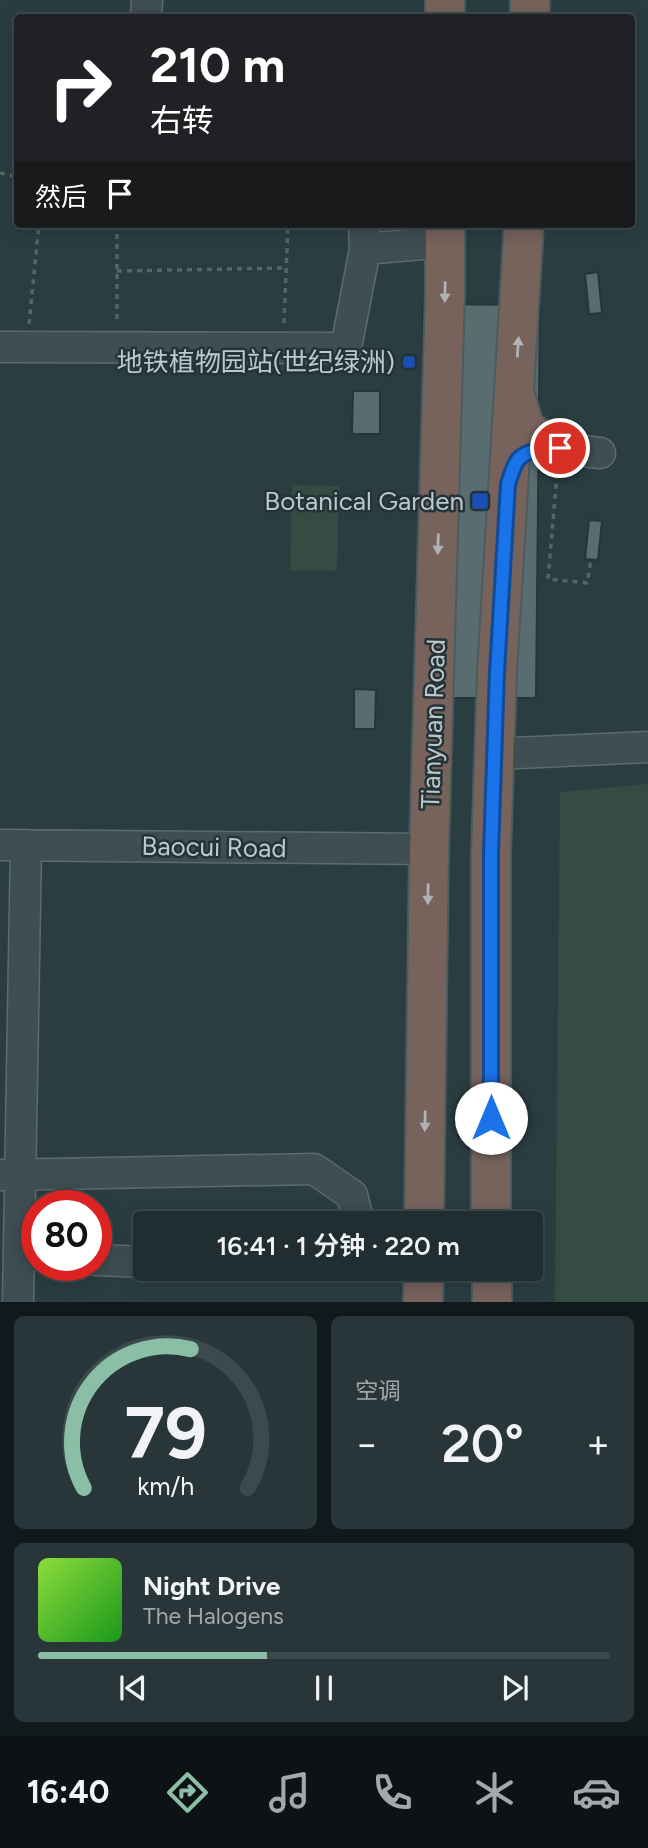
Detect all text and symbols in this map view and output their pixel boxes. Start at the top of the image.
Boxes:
text: 210 m [150,35,285,94]
icon: right [35,42,126,133]
text: 右转 [150,102,214,140]
icon: arrive [101,175,139,213]
text: 然后 [35,181,87,213]
one-way arrow [439,281,451,303]
one-way arrow [512,336,523,358]
place label: 地铁植物园站(世纪绿洲) [117,346,395,378]
marker: 地铁植物园站(世纪绿洲) [401,354,417,370]
pin [530,418,590,478]
icon: arrive [541,429,579,467]
place label: Botanical Garden [264,485,464,517]
marker: Botanical Garden [470,491,490,511]
one-way arrow [433,533,444,555]
street label: Tianyuan Road [414,638,452,810]
street label: Baocui Road [141,830,287,864]
one-way arrow [422,883,434,905]
position arrow [454,1081,528,1155]
one-way arrow [419,1111,431,1133]
speed limit sign: 80 [21,1190,112,1281]
text: 16:41 · 1 分钟 · 220 m [216,1230,460,1262]
text: 空调 [355,1377,401,1405]
text: 79 [124,1390,207,1477]
text: 20° [441,1413,524,1475]
text: − [355,1421,379,1467]
text: + [586,1421,610,1467]
text: km/h [137,1471,194,1501]
text: Night Drive [143,1570,280,1602]
text: The Halogens [143,1602,284,1630]
icon: previous [114,1669,152,1707]
icon: pause [305,1669,343,1707]
icon: next [496,1669,534,1707]
icon: directions [163,1768,212,1817]
icon: music [265,1768,314,1817]
icon: phone [368,1768,417,1817]
icon: climate [470,1768,519,1817]
icon: car [572,1768,621,1817]
text: 16:40 [27,1773,109,1811]

